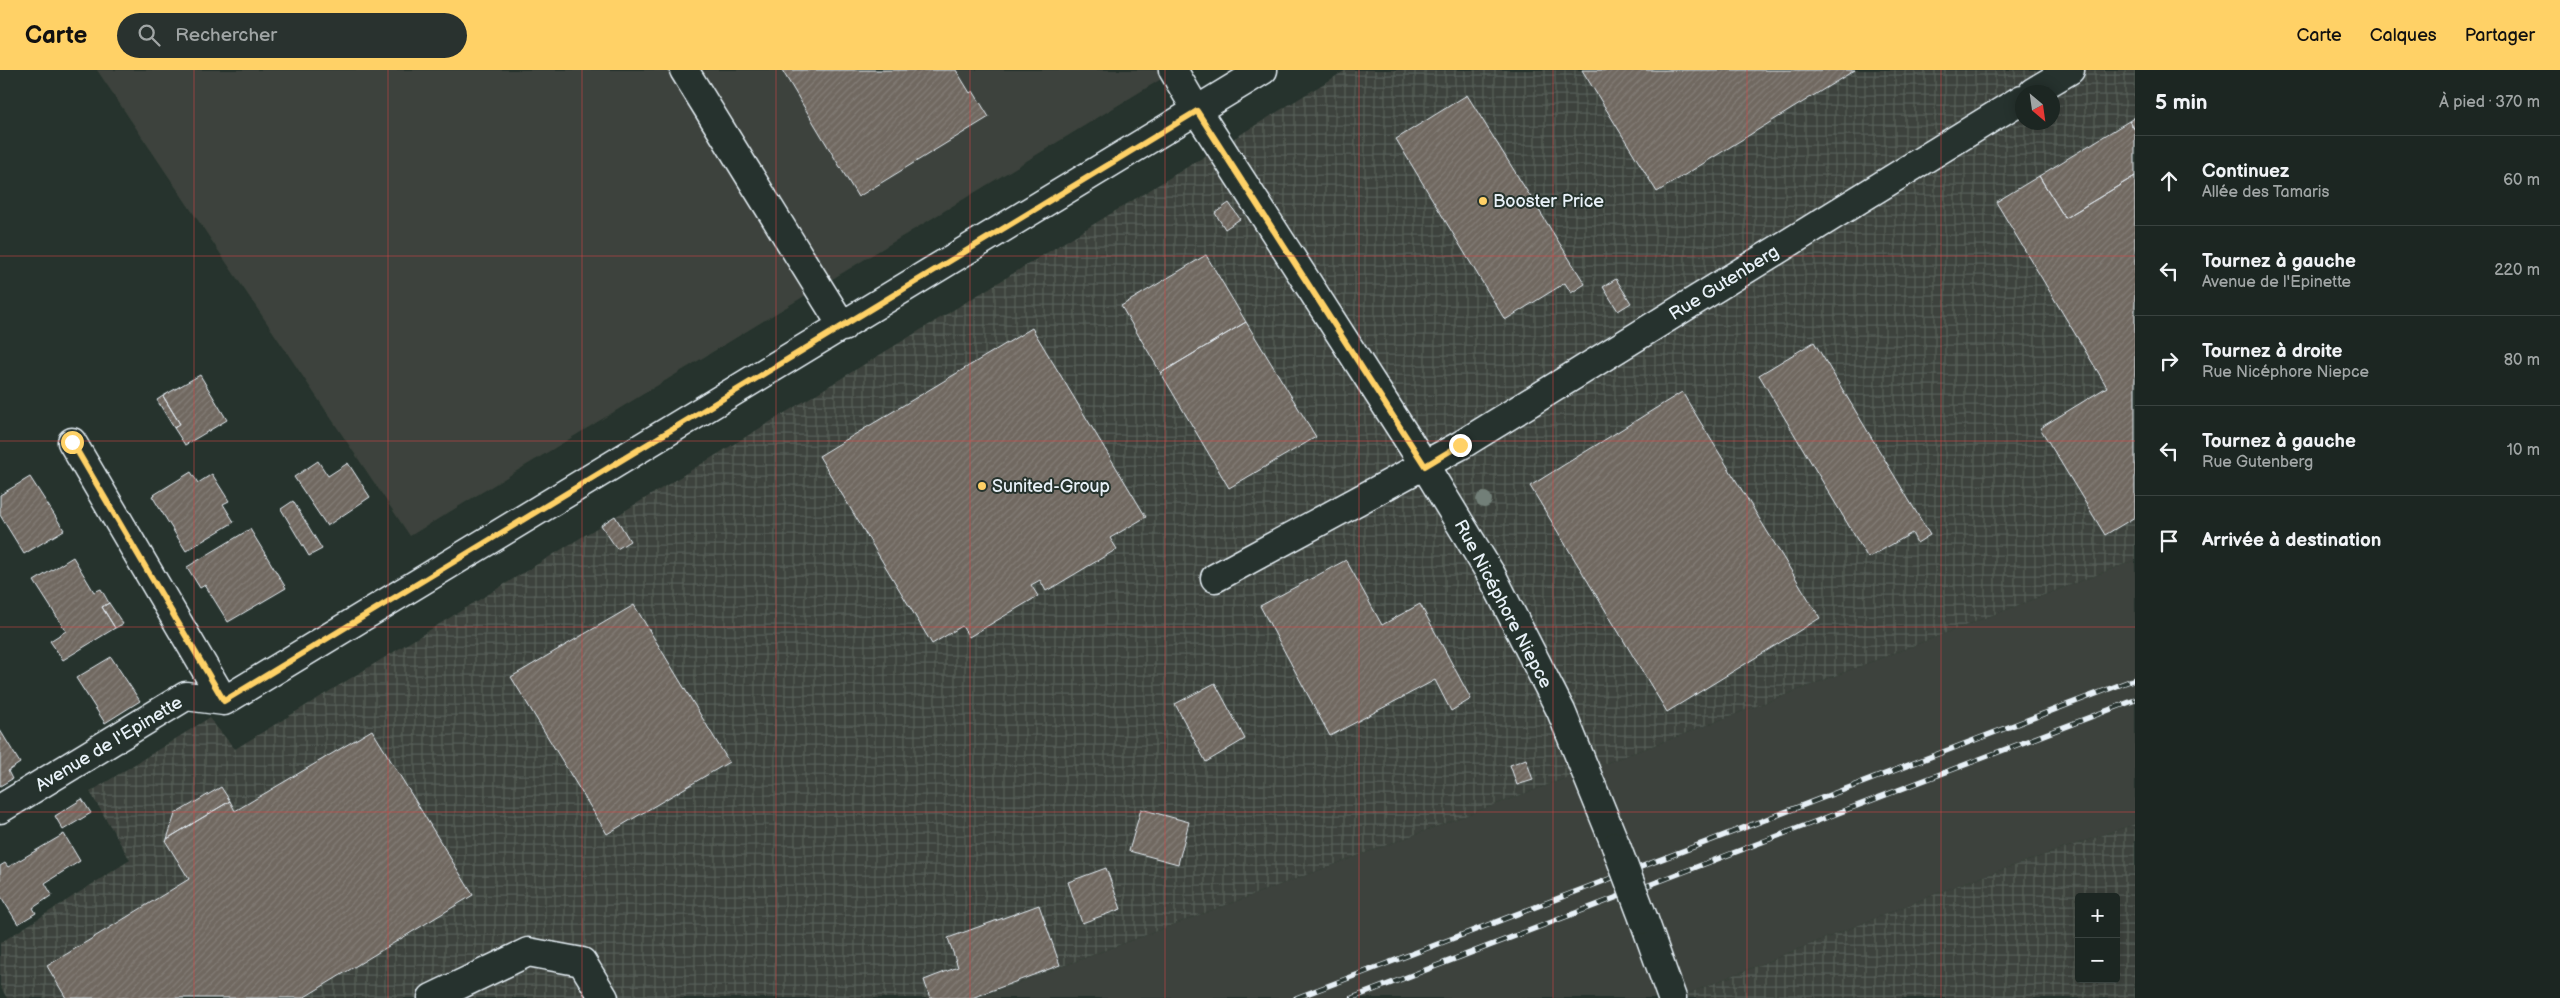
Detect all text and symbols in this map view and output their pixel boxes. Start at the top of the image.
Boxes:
search box [117,13,467,58]
text: Carte [25,21,87,50]
icon: search [135,21,163,49]
text: Rechercher [175,24,277,47]
text: Carte [2296,25,2342,46]
text: Calques [2370,25,2437,46]
text: Partager [2465,25,2535,46]
north arrow [2015,85,2060,130]
text: 5 min [2155,90,2208,115]
text: À pied · 370 m [2439,93,2540,112]
text: Continuez [2202,160,2289,183]
icon: ahead [2155,167,2183,195]
text: 60 m [2503,171,2540,190]
text: Allée des Tamaris [2202,183,2329,202]
place label: Booster Price [1493,191,1604,212]
marker: Booster Price [1477,195,1489,207]
street label: Rue Gutenberg [1665,241,1783,325]
text: Tournez à gauche [2202,250,2356,273]
icon: left [2155,257,2183,285]
text: 220 m [2494,261,2540,280]
text: Avenue de l'Epinette [2202,273,2351,292]
text: Tournez à droite [2202,340,2343,363]
icon: right [2155,347,2183,375]
text: 80 m [2504,351,2540,370]
text: Rue Nicéphore Niepce [2202,363,2369,382]
text: Tournez à gauche [2202,430,2356,453]
route start [61,431,84,454]
route end [1449,434,1472,457]
icon: left [2155,437,2183,465]
text: 10 m [2507,441,2540,460]
text: Rue Gutenberg [2202,453,2313,472]
place label: Sunited-Group [992,476,1110,497]
marker: Sunited-Group [976,480,988,492]
street label: Rue Nicéphore Niepce [1450,516,1557,692]
icon: arrive [2155,527,2183,555]
text: Arrivée à destination [2202,529,2381,552]
street label: Avenue de l'Epinette [32,692,187,796]
map controls [2075,893,2120,983]
button: + [2075,893,2120,938]
button: − [2075,938,2120,983]

